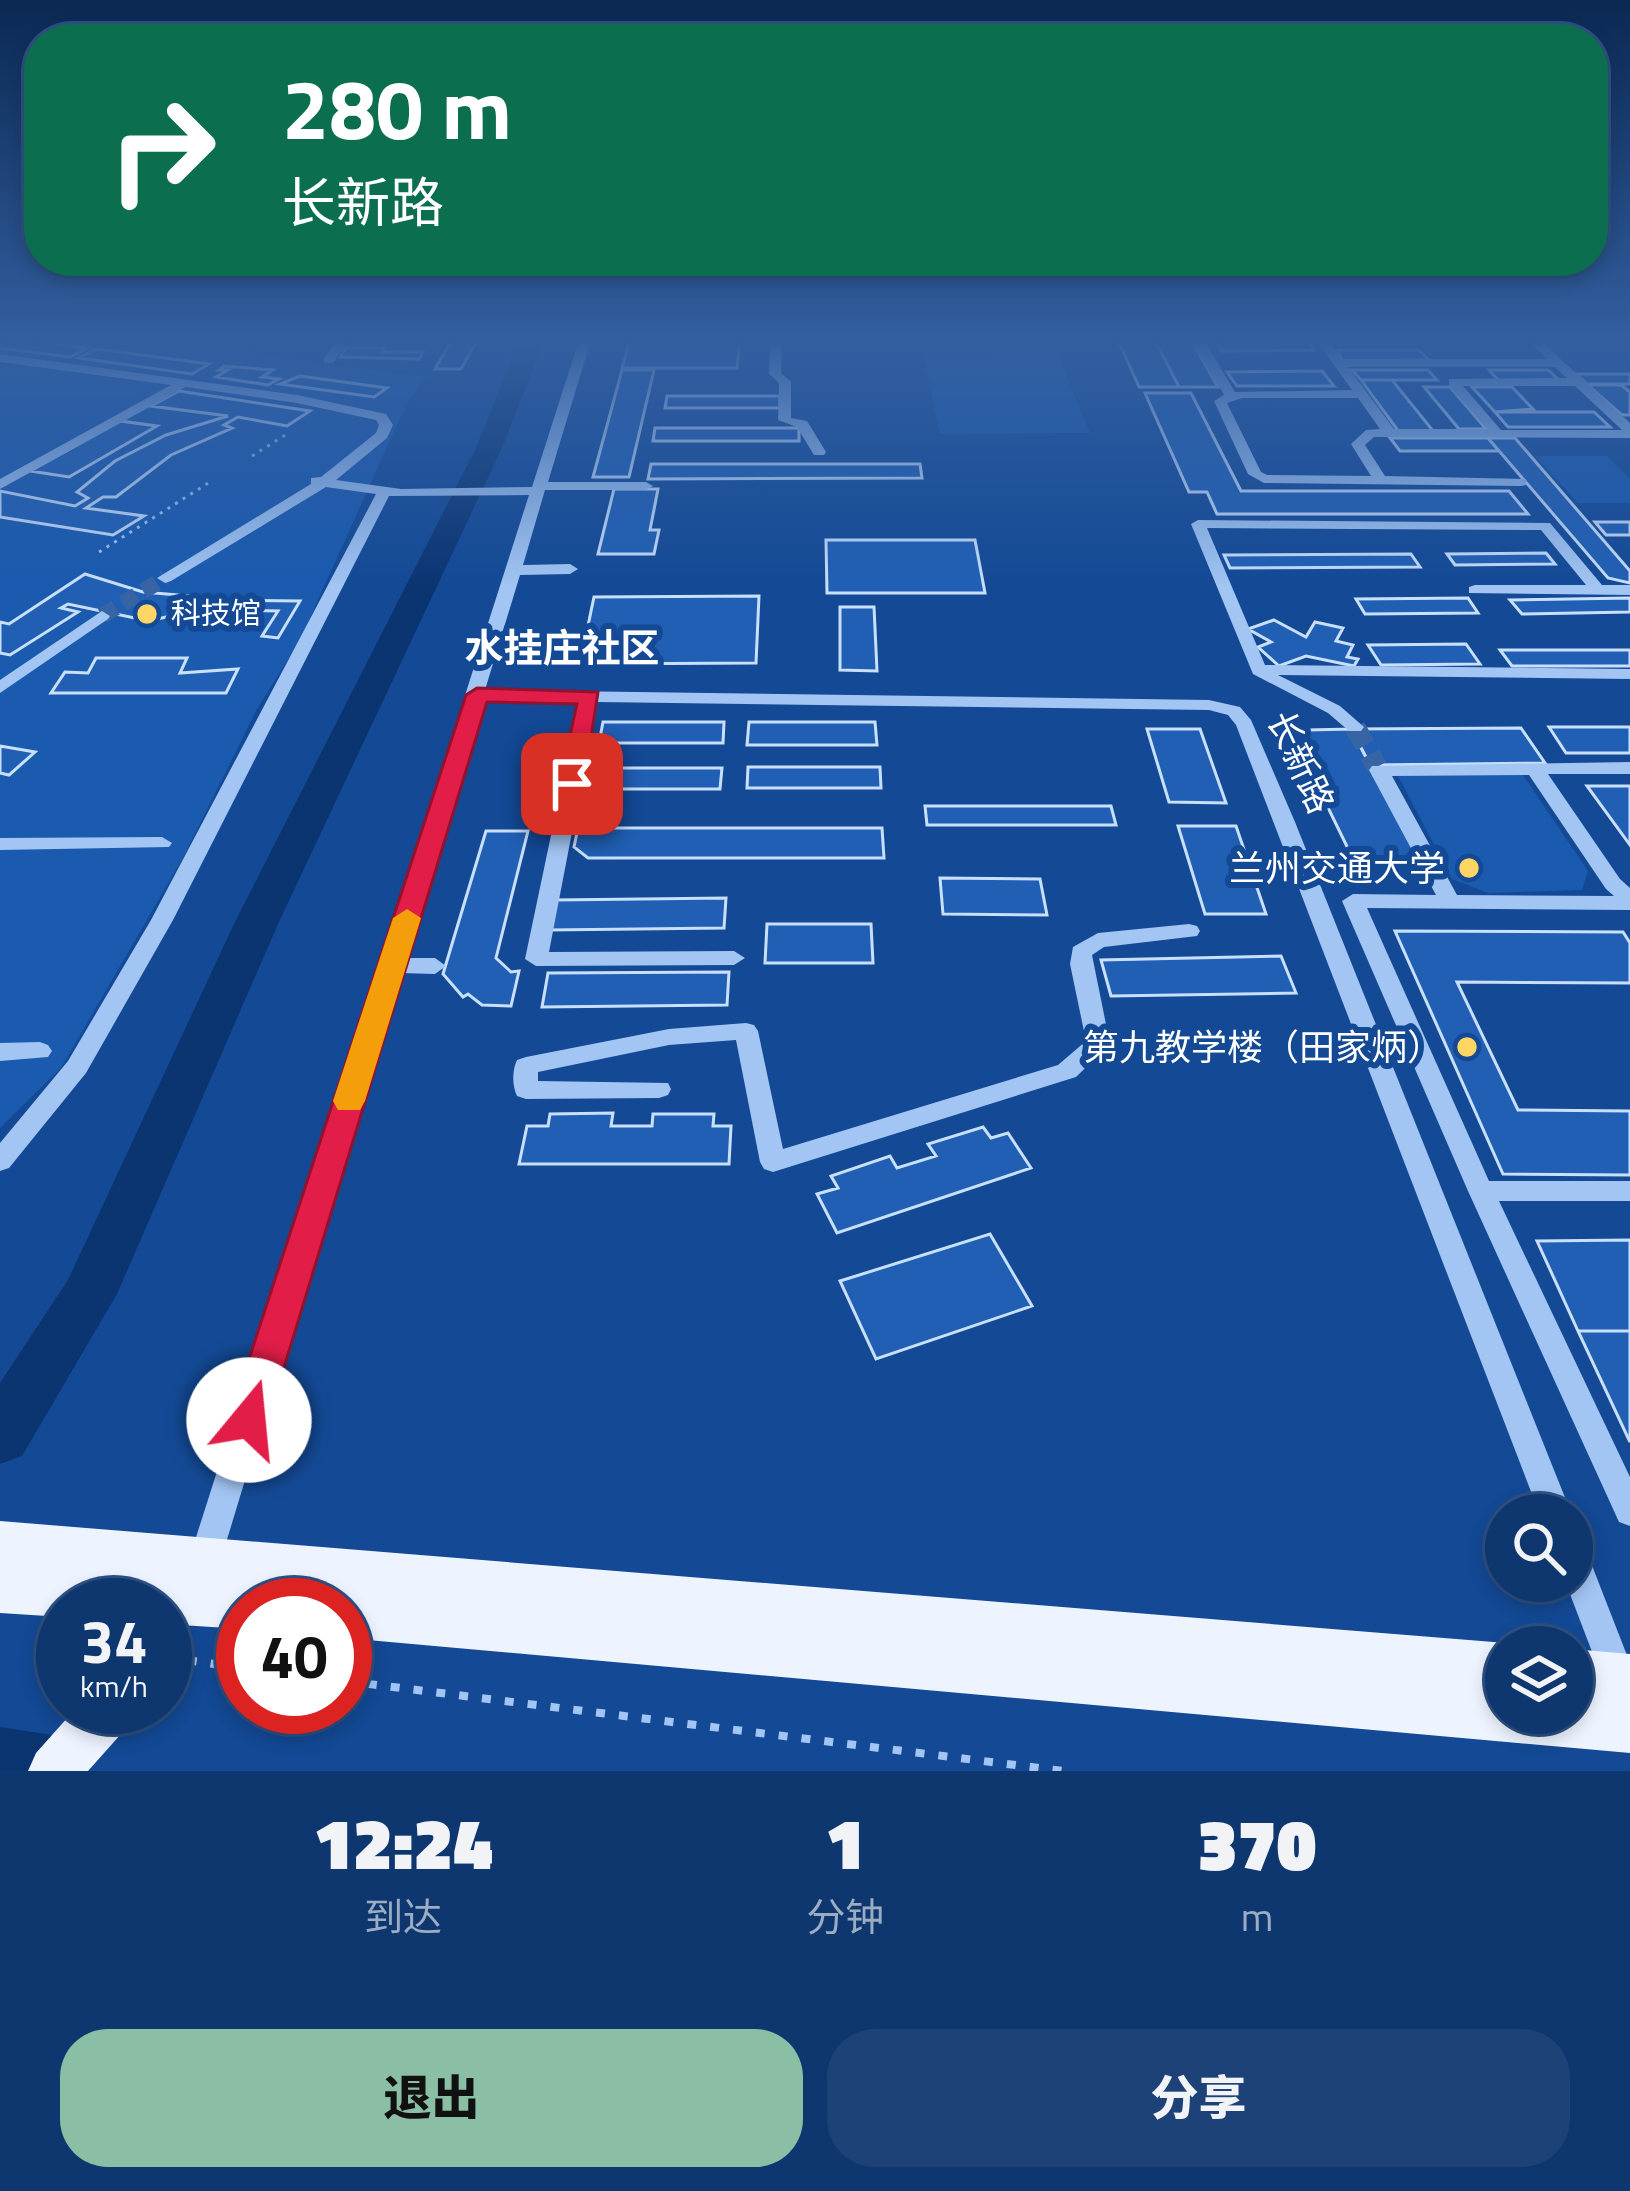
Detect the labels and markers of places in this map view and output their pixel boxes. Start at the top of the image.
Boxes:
place label: 科技馆 [171,590,261,636]
marker: 科技馆 [134,601,160,627]
pin [521,733,623,835]
place label: 兰州交通大学 [1229,840,1445,895]
marker: 兰州交通大学 [1456,855,1482,881]
place label: 第九教学楼（田家炳） [1083,1019,1443,1074]
marker: 第九教学楼（田家炳） [1454,1034,1480,1060]

